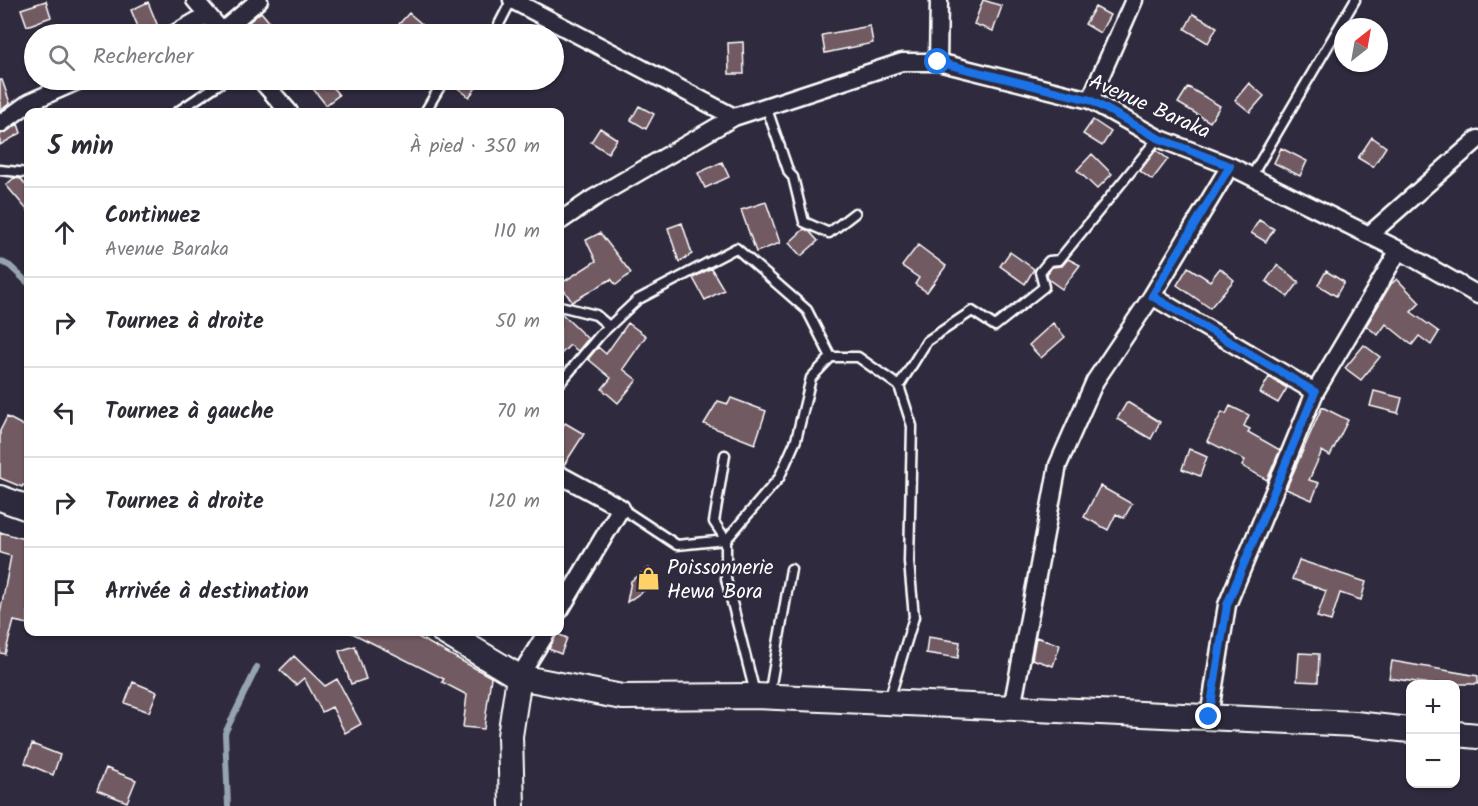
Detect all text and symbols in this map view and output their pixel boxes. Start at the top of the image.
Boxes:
north arrow [1334,18,1388,72]
search box [24,24,564,90]
text: Rechercher [93,40,193,75]
icon: search [45,41,78,74]
route start [924,48,950,74]
street label: Avenue Baraka [1083,66,1215,149]
text: 5 min [48,126,114,168]
text: À pied · 350 m [410,131,540,163]
text: Continuez [105,199,201,234]
icon: ahead [48,216,81,249]
text: 110 m [494,216,540,248]
text: Avenue Baraka [105,234,229,266]
text: Tournez à droite [105,305,264,340]
icon: right [48,306,81,339]
text: 50 m [495,306,540,338]
text: Tournez à gauche [105,395,274,430]
icon: left [48,396,81,429]
text: 70 m [497,396,540,428]
text: Tournez à droite [105,485,264,520]
icon: right [48,486,81,519]
text: 120 m [488,486,540,518]
place label: Poissonnerie Hewa Bora [667,552,774,609]
shop icon: Poissonnerie Hewa Bora [636,566,662,592]
text: Arrivée à destination [105,575,309,610]
icon: arrive [48,576,81,609]
map controls [1406,680,1460,788]
button: + [1406,680,1460,734]
route end [1195,703,1221,729]
button: − [1406,734,1460,788]

